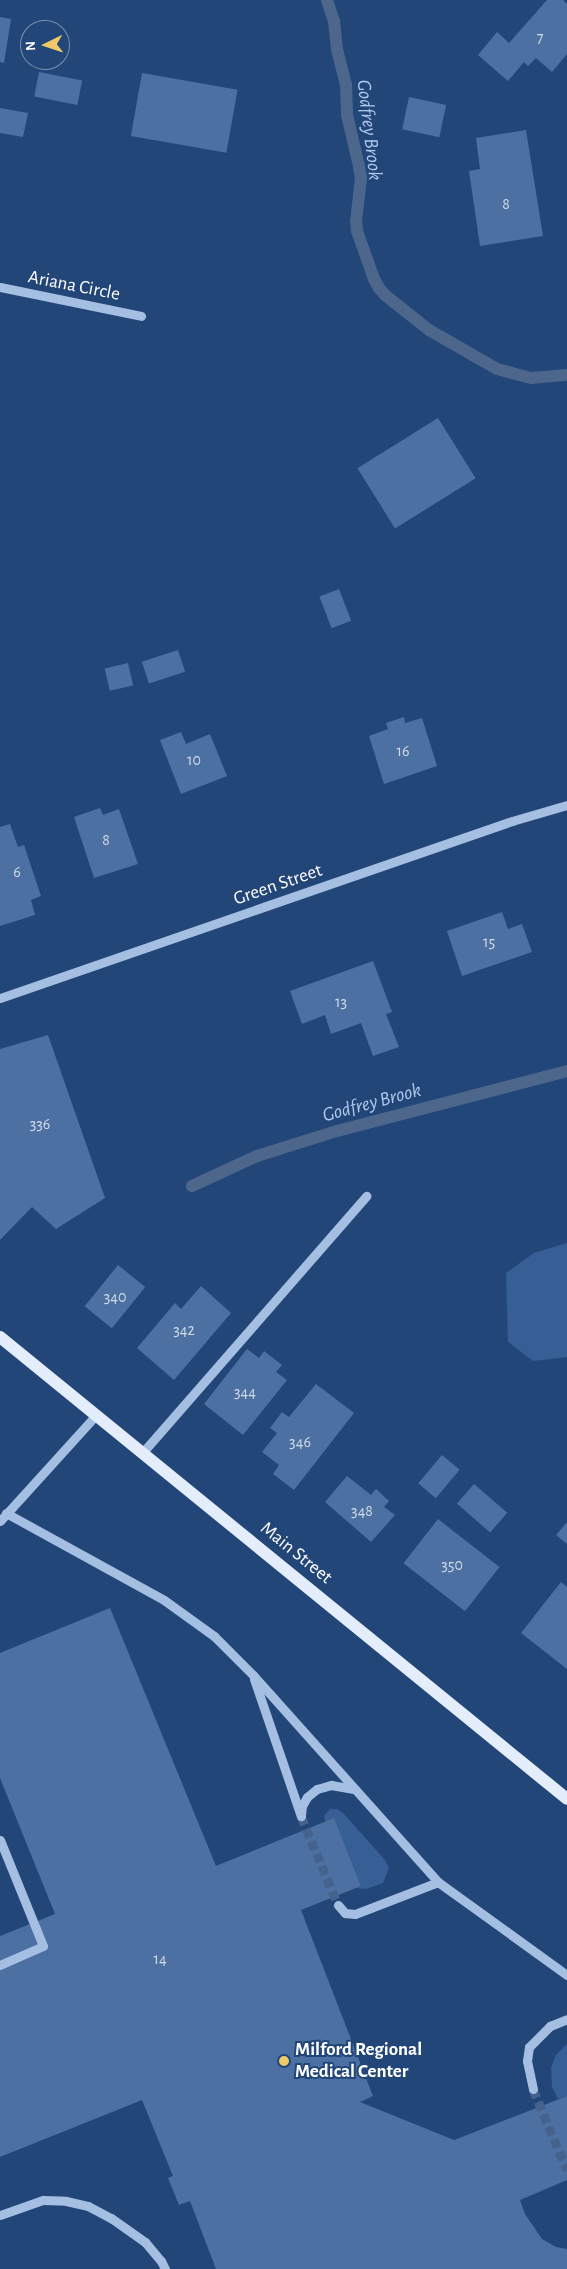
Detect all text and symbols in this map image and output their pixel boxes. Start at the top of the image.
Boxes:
north arrow [20,20,70,70]
house number: 7 [537,28,543,48]
text: N [24,41,38,51]
water label: Godfrey Brook [351,78,387,182]
house number: 8 [502,194,510,214]
street label: Ariana Circle [26,266,122,306]
house number: 16 [396,741,410,761]
house number: 10 [187,750,201,770]
house number: 8 [102,830,110,850]
street label: Green Street [231,859,325,911]
house number: 6 [13,862,21,882]
house number: 15 [483,932,495,952]
house number: 13 [335,992,347,1012]
water label: Godfrey Brook [320,1078,424,1128]
house number: 336 [30,1114,50,1134]
house number: 340 [104,1287,126,1307]
house number: 342 [173,1320,195,1340]
house number: 344 [234,1382,256,1402]
house number: 346 [289,1432,311,1452]
house number: 348 [351,1501,373,1521]
street label: Main Street [255,1517,337,1589]
house number: 350 [441,1555,463,1575]
house number: 14 [153,1949,167,1969]
place label: Milford Regional Medical Center [295,2039,422,2083]
marker: Milford Regional Medical Center [277,2054,291,2068]

